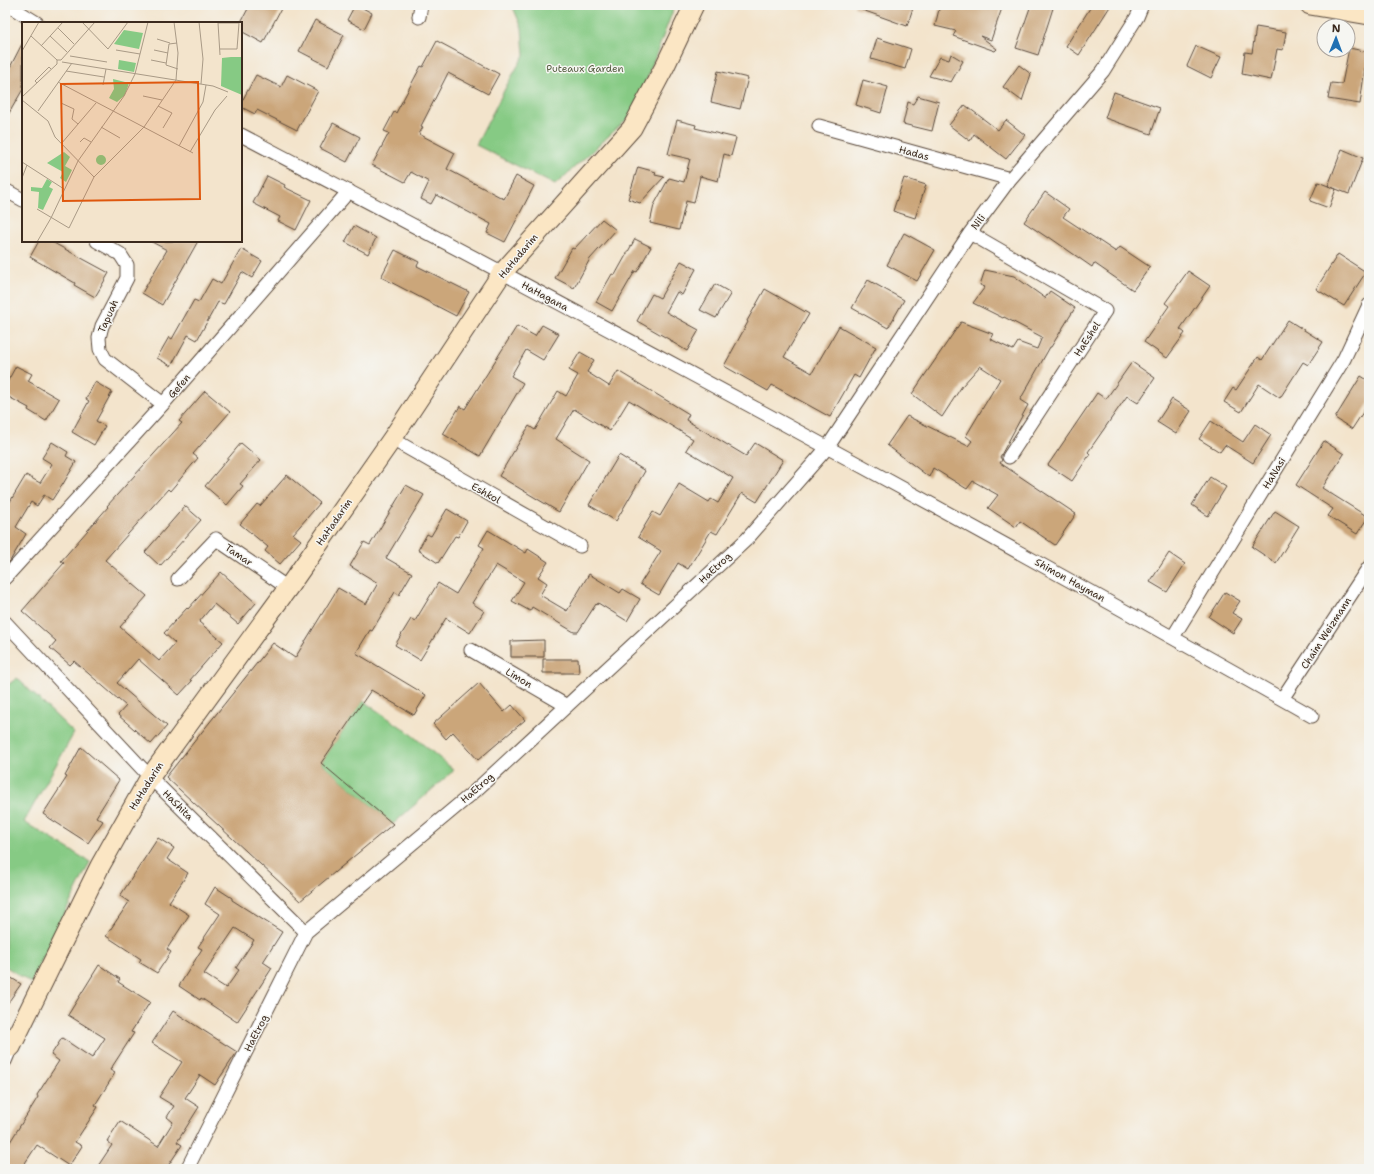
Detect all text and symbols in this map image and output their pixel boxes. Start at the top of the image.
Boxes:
north arrow [1316,18,1356,58]
text: N [1332,21,1341,36]
inset map [22,22,242,242]
park label: Puteaux Garden [546,62,624,75]
street label: Hadas [897,143,931,163]
street label: Nili [968,212,988,232]
street label: HaHadarim [495,231,541,281]
street label: HaHagana [519,278,571,314]
street label: Tapuah [95,297,121,335]
street label: HaEshel [1071,319,1103,359]
street label: Gefen [165,371,193,401]
street label: HaNasi [1259,455,1289,491]
street label: Eshkol [469,480,503,506]
street label: HaHadarim [313,496,355,548]
street label: Tamar [223,541,256,569]
street label: HaEtrog [696,550,734,586]
street label: Shimon Hayman [1033,555,1107,605]
street label: Chaim Weizmann [1298,595,1354,671]
street label: Limon [503,665,535,691]
street label: HaHadarim [126,759,166,813]
street label: HaEtrog [458,770,496,806]
street label: HaShita [160,787,197,824]
street label: HaEtrog [241,1012,271,1054]

